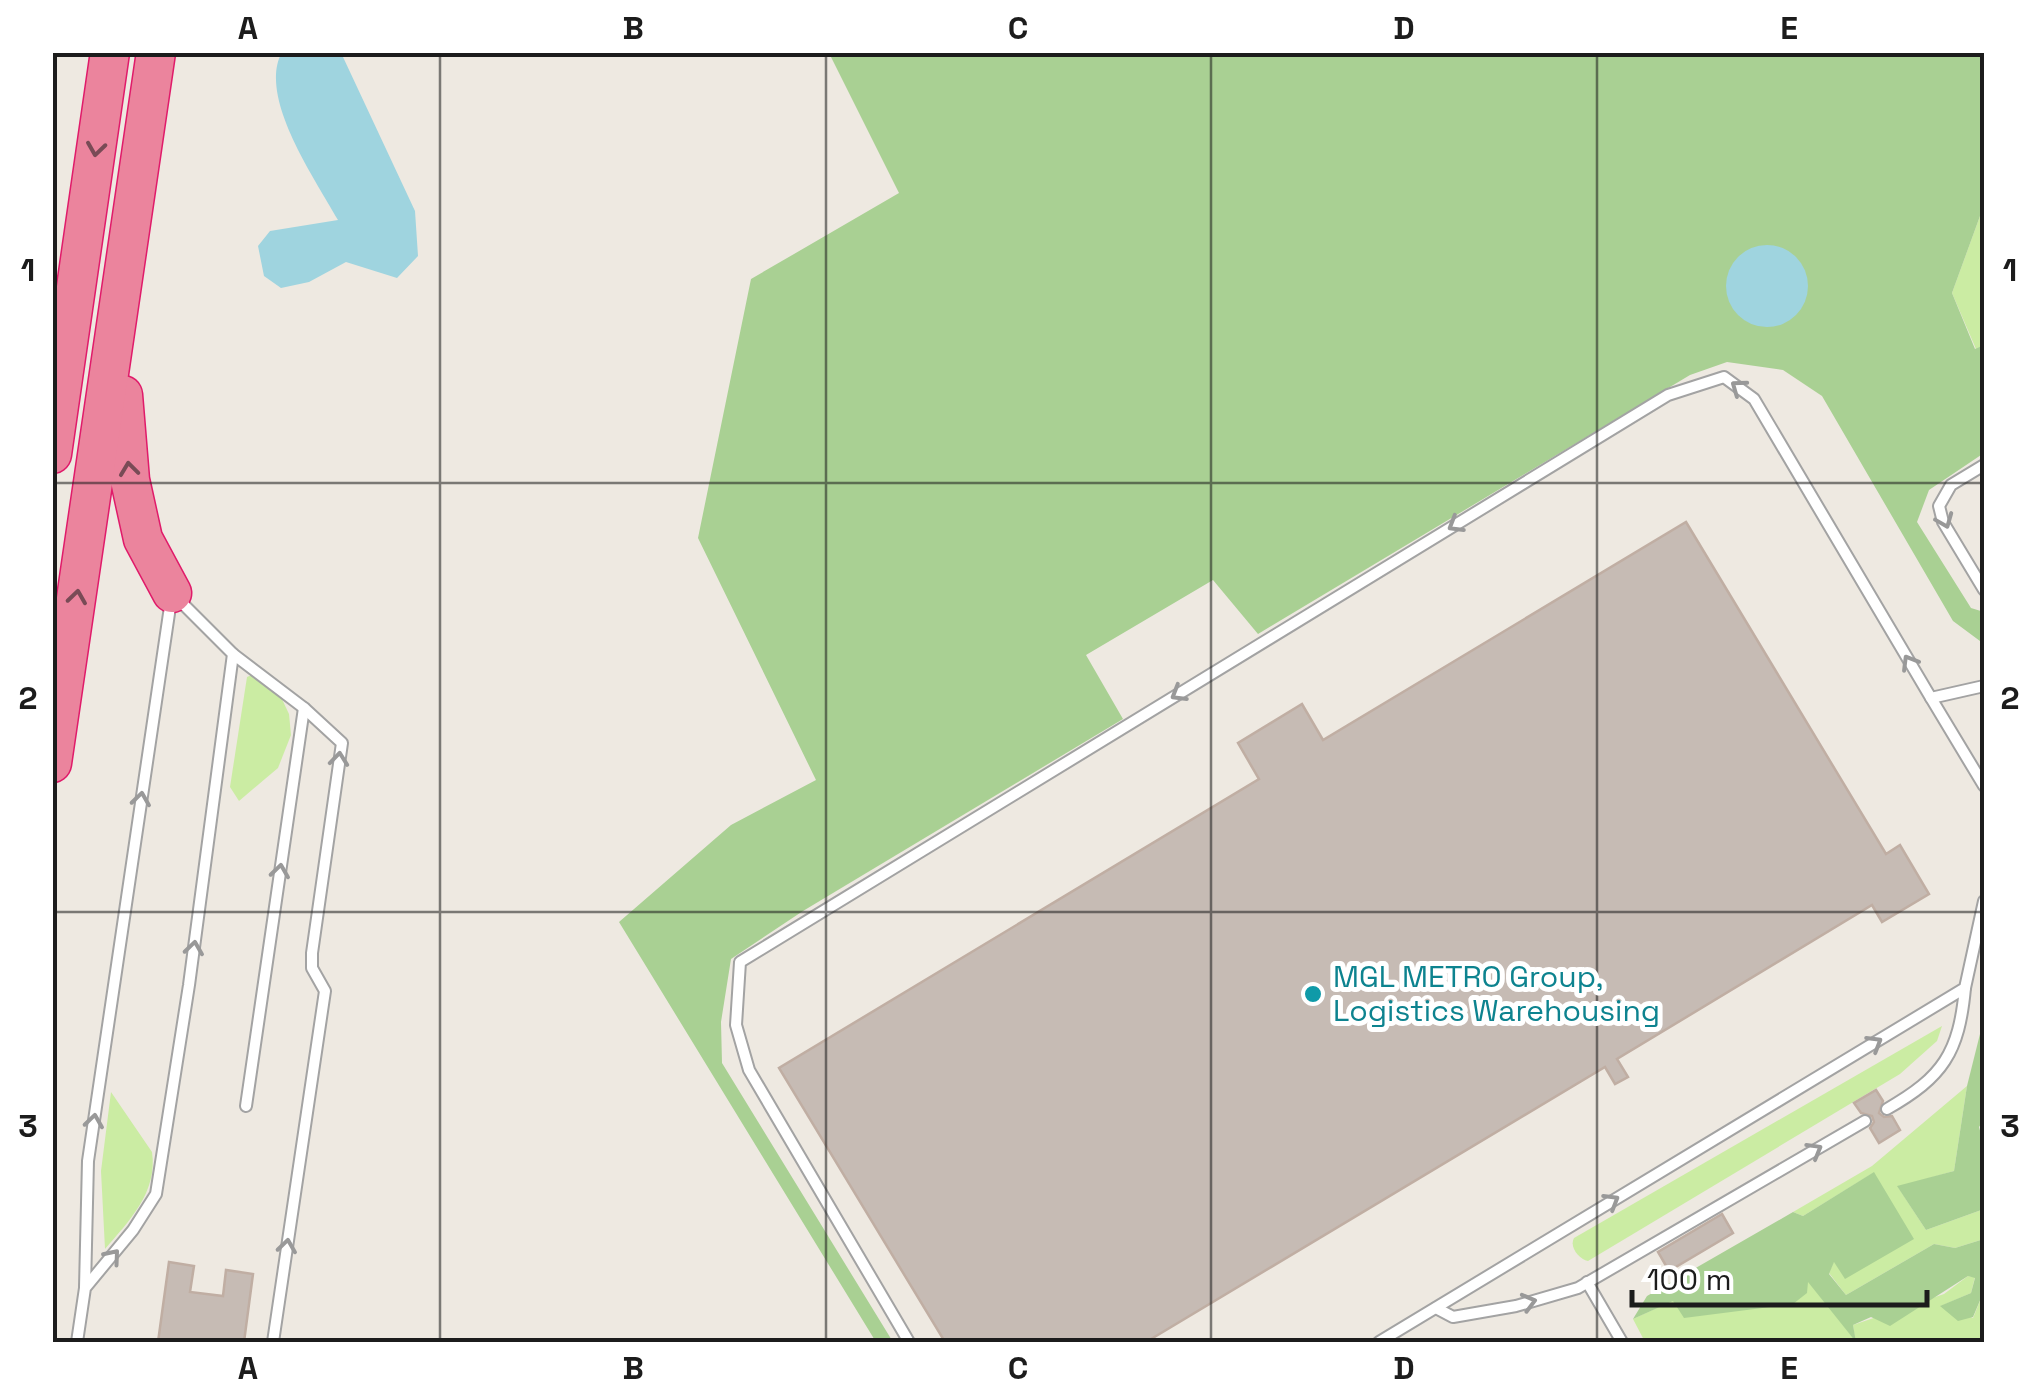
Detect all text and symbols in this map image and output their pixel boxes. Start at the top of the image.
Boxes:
text: A [238,8,258,48]
text: B [622,8,644,48]
text: C [1008,8,1028,48]
text: D [1393,8,1415,48]
text: E [1780,8,1798,48]
one-way arrow [87,141,108,157]
text: 1 [21,250,35,290]
text: 1 [2003,250,2017,290]
one-way arrow [1731,382,1749,399]
one-way arrow [119,461,140,477]
one-way arrow [1934,511,1954,529]
one-way arrow [1448,513,1466,532]
one-way arrow [65,589,86,605]
one-way arrow [1902,655,1921,673]
text: 2 [18,678,38,718]
text: 2 [2000,678,2020,718]
one-way arrow [1171,682,1189,701]
one-way arrow [328,751,350,767]
one-way arrow [130,791,151,808]
one-way arrow [269,863,290,879]
one-way arrow [183,939,204,955]
place label: MGL METRO Group, Logistics Warehousing [1333,957,1660,1030]
marker: MGL METRO Group, Logistics Warehousing [1302,983,1324,1005]
one-way arrow [1864,1036,1882,1055]
text: 3 [18,1106,38,1146]
text: 3 [2000,1106,2020,1146]
one-way arrow [82,1112,103,1129]
one-way arrow [1805,1143,1823,1162]
one-way arrow [1601,1194,1619,1213]
one-way arrow [276,1238,297,1254]
scale bar [1632,1245,1927,1307]
one-way arrow [101,1249,119,1267]
text: 100 m [1647,1260,1732,1299]
one-way arrow [1520,1292,1538,1313]
text: A [238,1348,258,1388]
text: B [622,1348,644,1388]
text: C [1008,1348,1028,1388]
text: D [1393,1348,1415,1388]
text: E [1780,1348,1798,1388]

